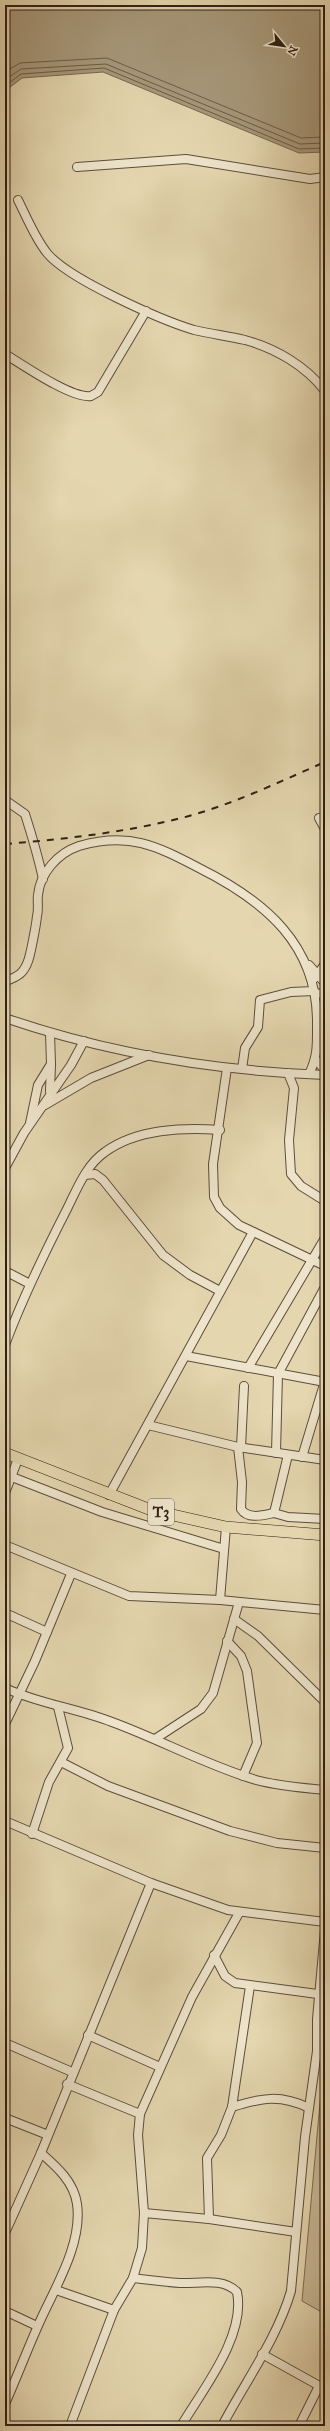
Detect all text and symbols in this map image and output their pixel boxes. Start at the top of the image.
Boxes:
north arrow [264,26,304,66]
text: N [284,43,300,58]
road number: T3 [148,1499,174,1525]

